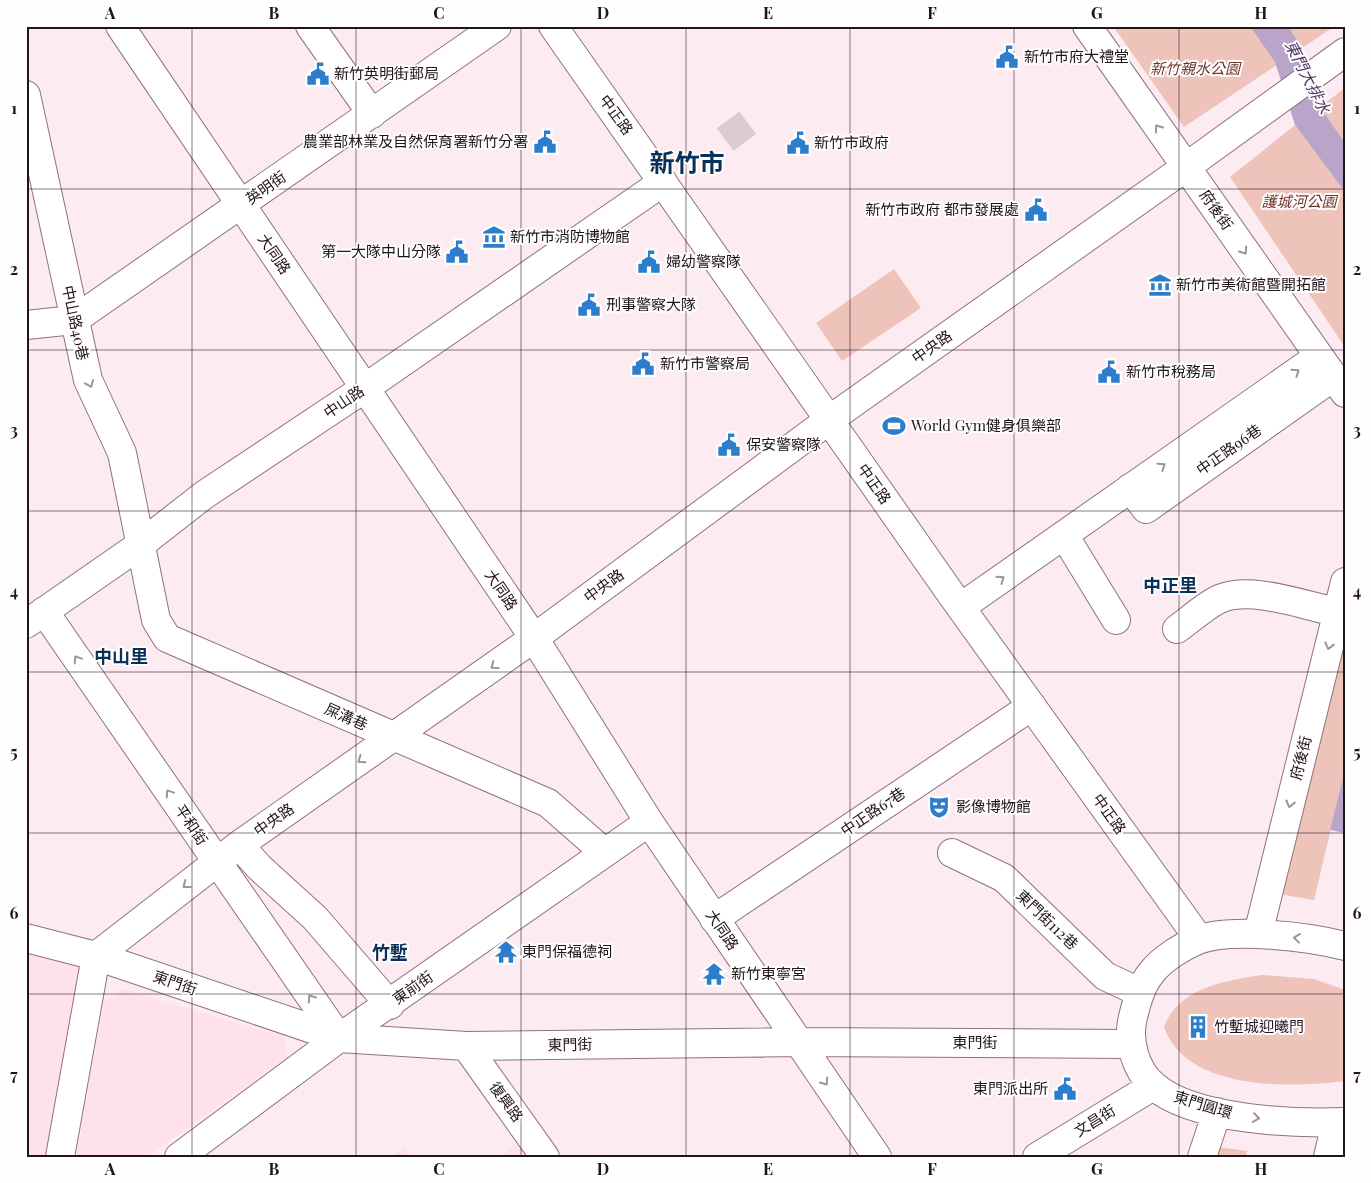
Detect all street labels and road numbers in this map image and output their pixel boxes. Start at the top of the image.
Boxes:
street label: 中正路 [595,90,638,138]
street label: 英明街 [241,166,290,208]
street label: 府後街 [1196,185,1238,234]
street label: 大同路 [254,229,296,278]
street label: 中山路40巷 [58,283,94,362]
street label: 中央路 [907,325,956,367]
street label: 中山路 [319,380,368,422]
street label: 中正路96巷 [1192,419,1265,479]
street label: 中正路 [854,459,896,508]
street label: 中央路 [579,564,627,607]
street label: 大同路 [481,565,523,614]
street label: 屎溝巷 [322,698,371,734]
street label: 府後街 [1285,733,1315,782]
street label: 中正路67巷 [836,782,909,840]
street label: 中正路 [1089,789,1131,838]
street label: 中央路 [249,798,298,840]
street label: 平和街 [171,800,213,849]
street label: 東門街112巷 [1013,885,1083,954]
street label: 大同路 [702,905,744,954]
street label: 東門街 [151,965,200,999]
street label: 東前街 [388,966,437,1008]
street label: 東門街 [952,1032,998,1052]
street label: 東門街 [547,1034,593,1054]
street label: 復興路 [485,1077,528,1125]
street label: 東門圓環 [1172,1086,1235,1122]
street label: 文昌街 [1070,1100,1119,1141]

